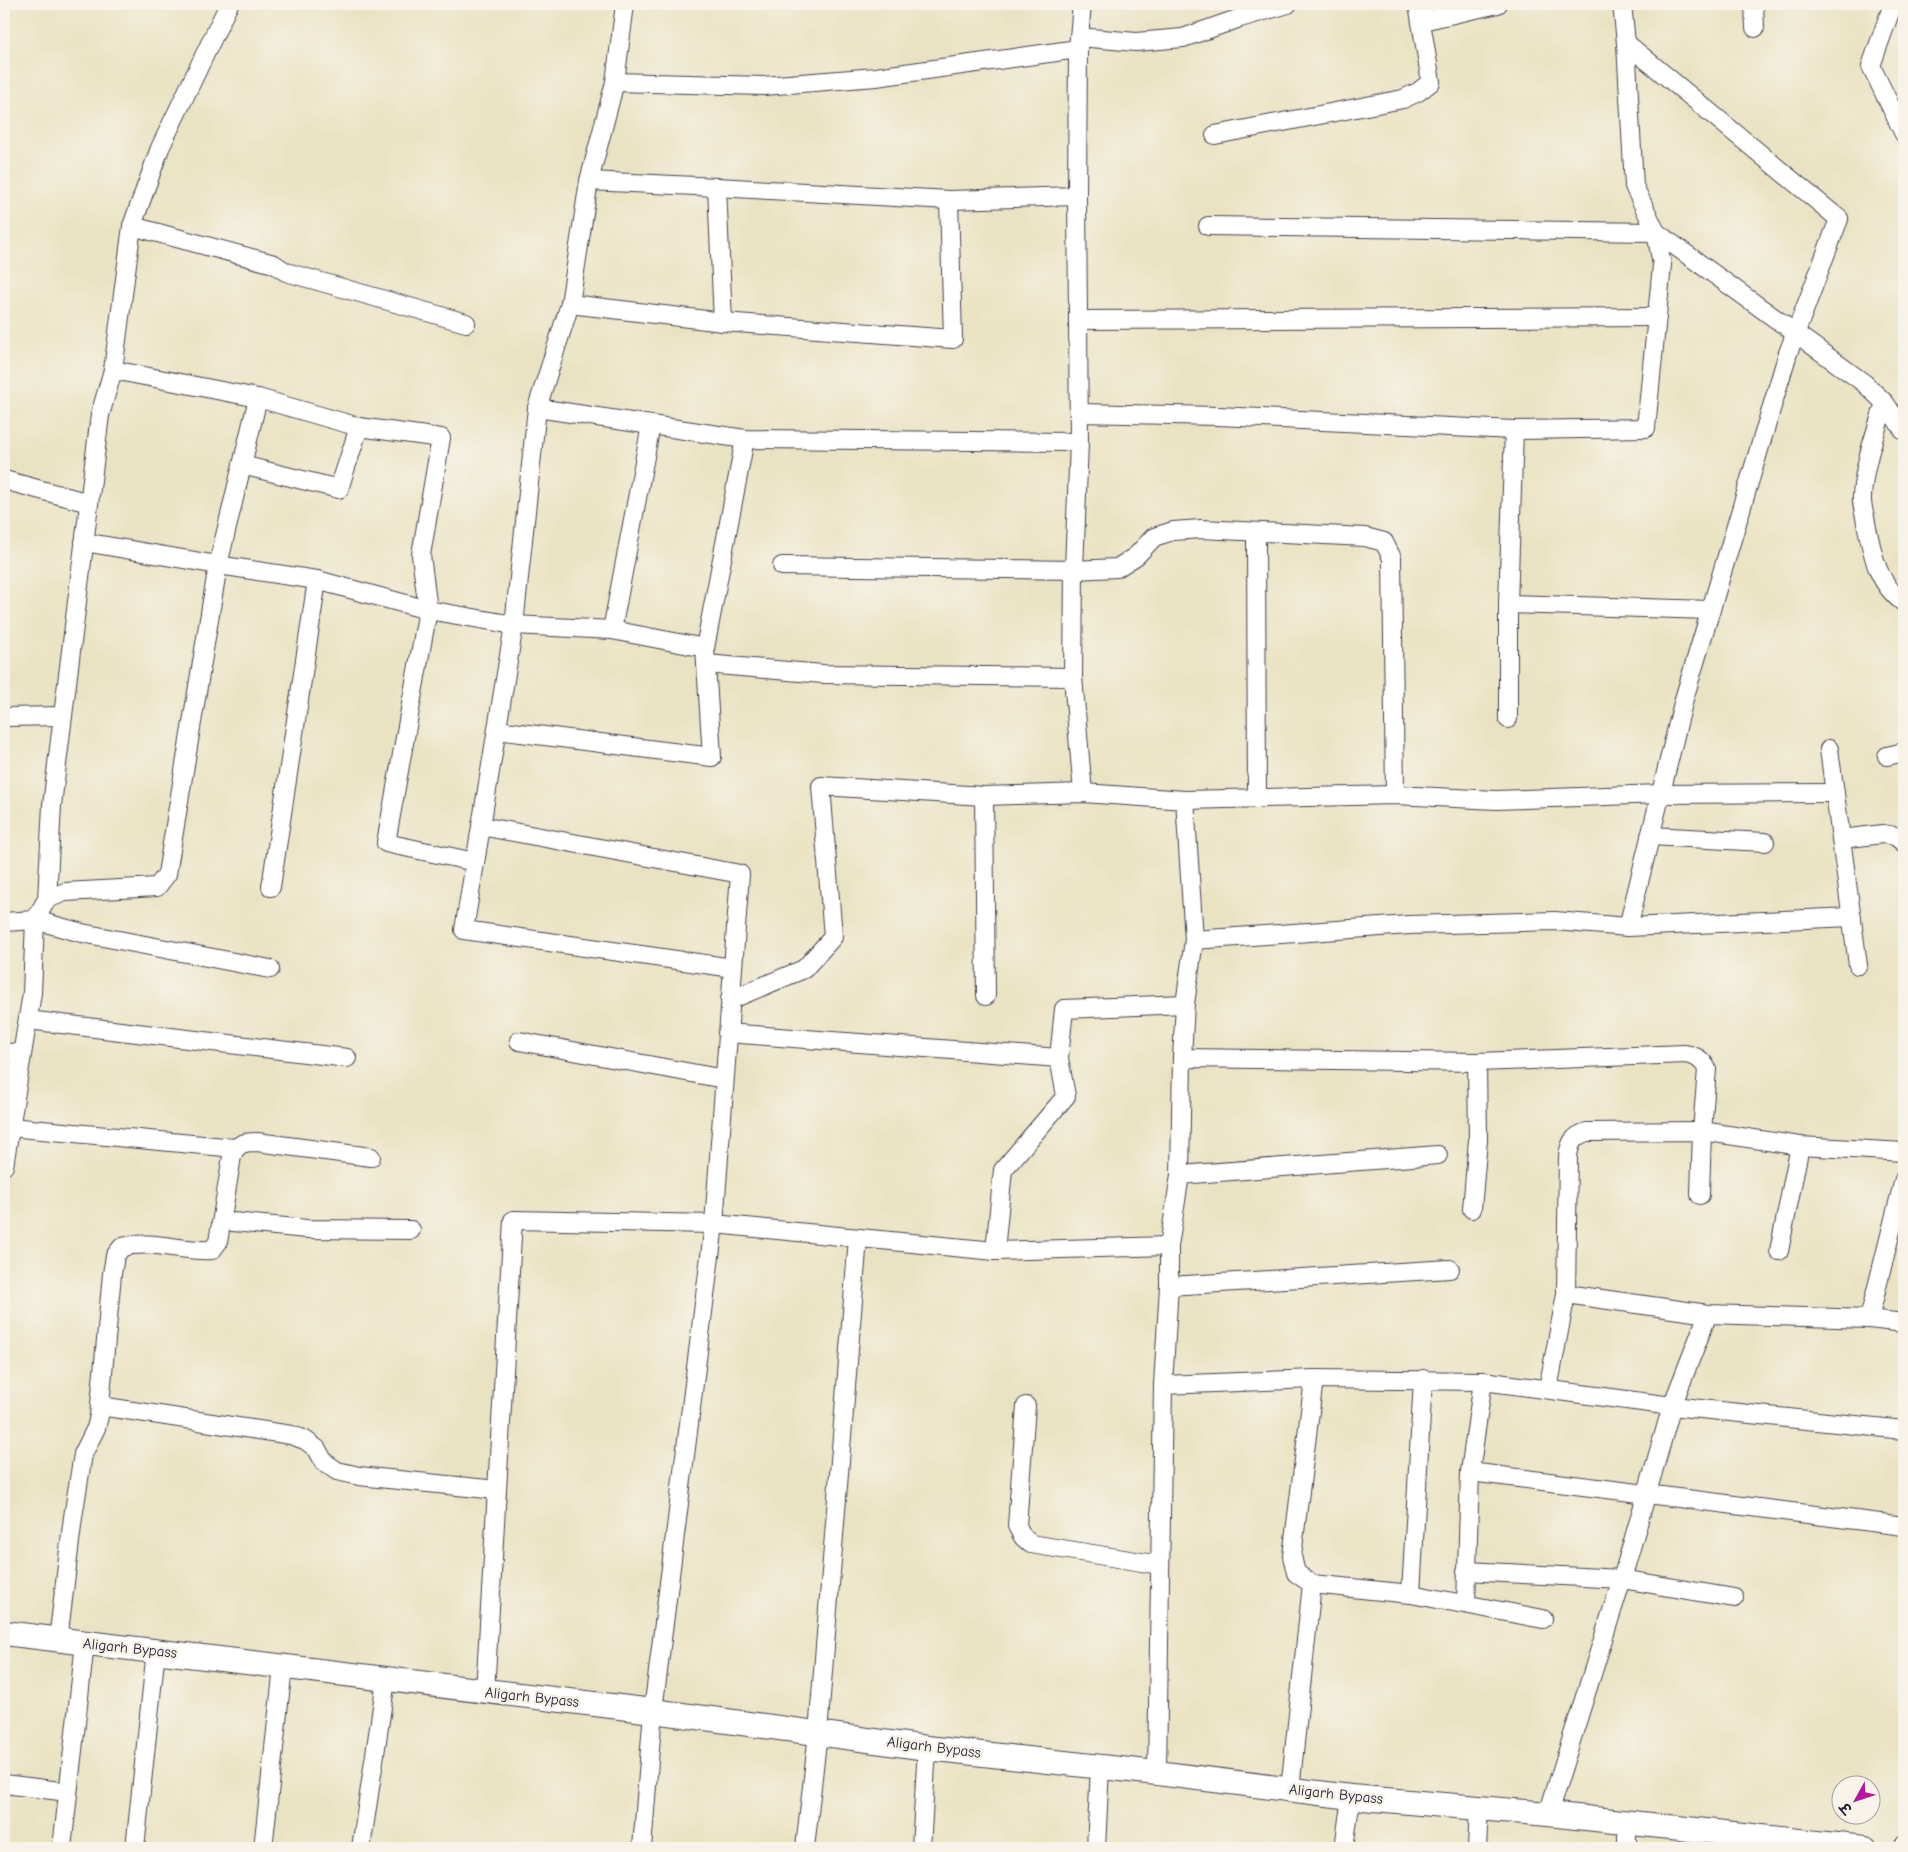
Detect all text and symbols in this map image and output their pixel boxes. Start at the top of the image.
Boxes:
street label: Aligarh Bypass [82,1634,178,1662]
street label: Aligarh Bypass [484,1683,580,1711]
street label: Aligarh Bypass [886,1732,982,1762]
north arrow [1830,1774,1880,1824]
street label: Aligarh Bypass [1288,1780,1384,1808]
text: उ [1836,1798,1857,1819]

